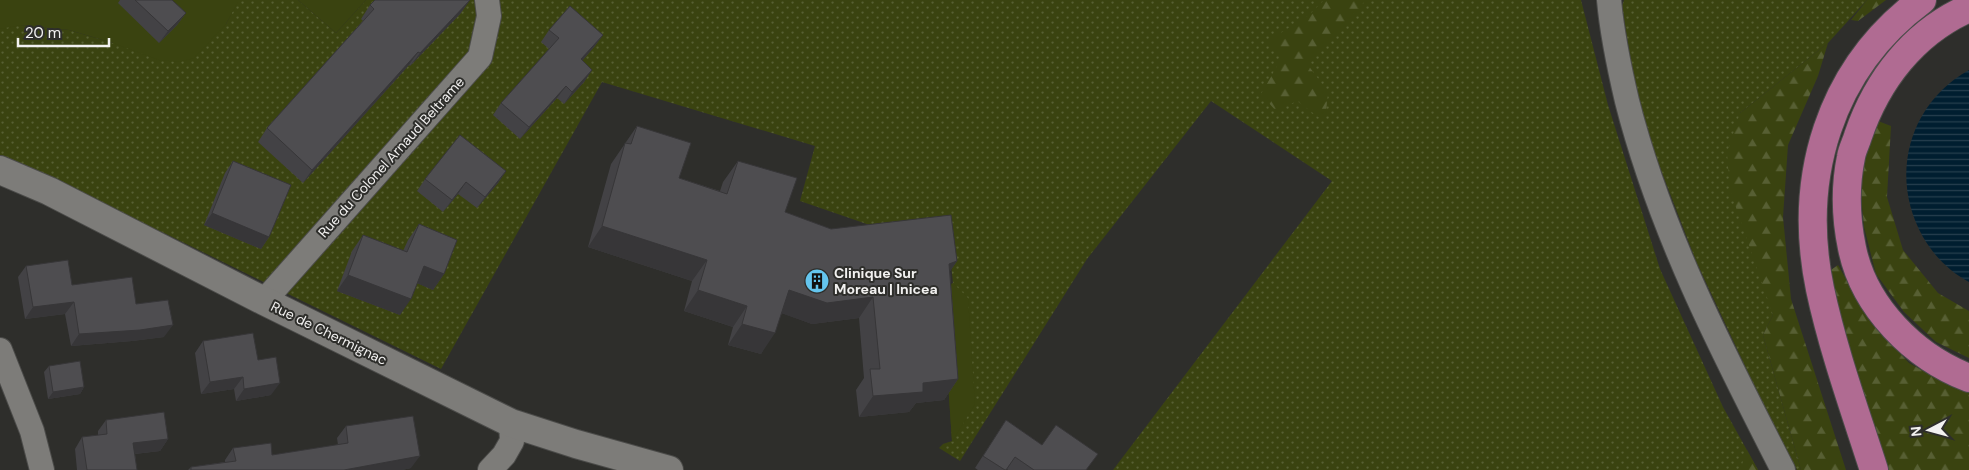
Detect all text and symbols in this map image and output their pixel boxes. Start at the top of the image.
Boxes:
scale bar [18,15,109,47]
text: 20 m [25,23,61,43]
street label: Rue du Colonel Arnaud Beltrame [314,73,468,241]
place label: Clinique Sur Moreau | Inicea [834,264,938,298]
building icon: Clinique Sur Moreau | Inicea [804,268,830,294]
street label: Rue de Chermignac [268,297,390,369]
north arrow [1904,405,1954,455]
text: N [1907,425,1926,437]

